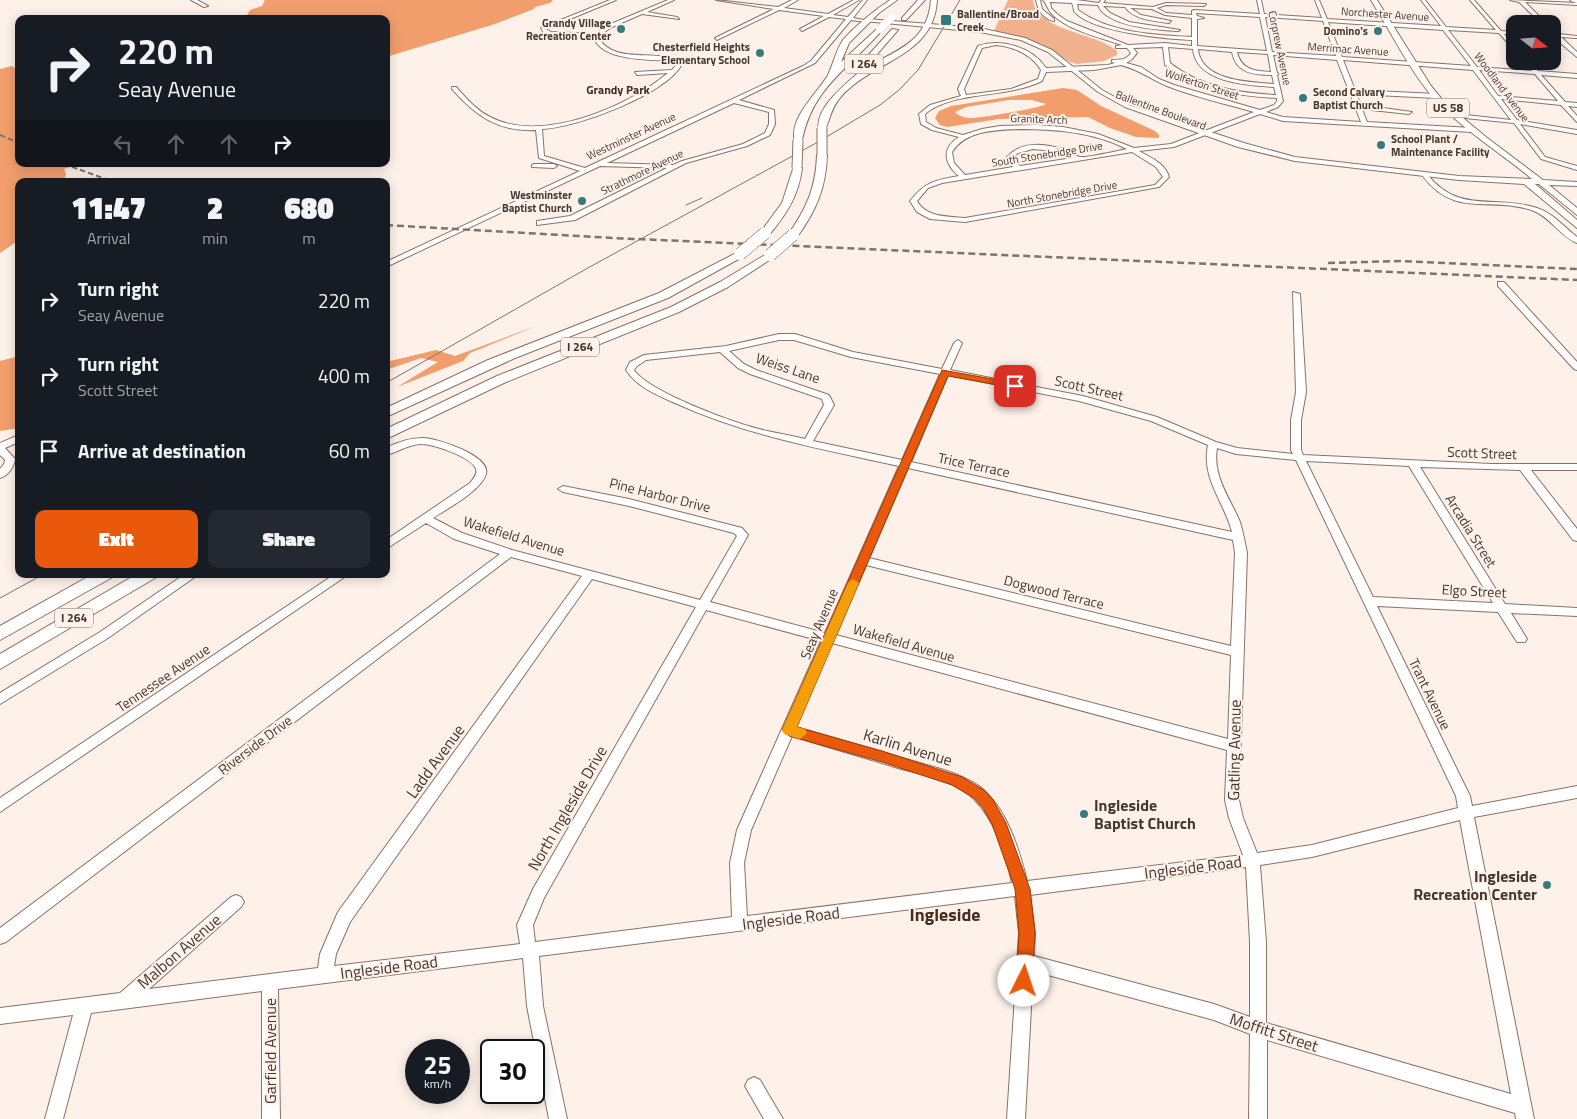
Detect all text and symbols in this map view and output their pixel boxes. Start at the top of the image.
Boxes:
street label: Norchester Avenue [1340,3,1430,25]
place label: Ballentine/Broad Creek [957,6,1039,35]
street label: Corprew Avenue [1264,9,1296,87]
marker: Ballentine/Broad Creek [939,13,953,27]
place label: Grandy Village Recreation Center [526,15,611,44]
north arrow [1506,15,1561,70]
map controls [1506,15,1561,70]
marker: Grandy Village Recreation Center [615,23,627,35]
place label: Domino's [1323,23,1368,39]
text: 220 m [118,24,214,78]
marker: Domino's [1372,25,1384,37]
icon: right [35,35,100,100]
street label: Merrimac Avenue [1307,38,1389,60]
place label: Chesterfield Heights Elementary School [653,39,750,68]
marker: Chesterfield Heights Elementary School [754,47,766,59]
street label: Woodland Avenue [1470,49,1534,126]
road number: I 264 [845,54,883,74]
street label: Wolferton Street [1163,64,1241,104]
text: Seay Avenue [118,72,236,106]
district label: Grandy Park [586,80,651,99]
place label: Second Calvary Baptist Church [1313,84,1386,113]
street label: Ballentine Boulevard [1113,86,1209,134]
marker: Second Calvary Baptist Church [1297,92,1309,104]
road number: US 58 [1427,99,1469,118]
street label: Westminster Avenue [584,108,679,164]
street label: Granite Arch [1010,110,1068,128]
icon: left [109,130,137,158]
icon: ahead [162,130,190,158]
icon: ahead [215,130,243,158]
icon: right [268,130,296,158]
place label: School Plant / Maintenance Facility [1391,131,1490,160]
street label: South Stonebridge Drive [990,137,1104,171]
marker: School Plant / Maintenance Facility [1375,139,1387,151]
street label: Strathmore Avenue [598,145,686,199]
street label: North Stonebridge Drive [1006,176,1119,212]
text: 11:47 [71,185,146,231]
text: 2 [207,185,223,231]
text: 680 [284,185,334,231]
place label: Westminster Baptist Church [502,187,572,216]
marker: Westminster Baptist Church [576,195,588,207]
text: Arrival [87,226,130,250]
text: min [202,226,228,250]
text: m [302,226,316,250]
text: Turn right [78,274,159,303]
text: 220 m [318,286,370,315]
icon: right [35,287,63,315]
text: Seay Avenue [78,303,164,327]
road number: I 264 [561,338,599,357]
street label: Weiss Lane [753,347,823,388]
text: Turn right [78,349,159,378]
text: 400 m [318,361,370,390]
icon: right [35,362,63,390]
pin [994,365,1036,407]
street label: Scott Street [1053,369,1126,406]
icon: arrive [1001,372,1029,400]
text: Scott Street [78,378,158,402]
text: Arrive at destination [78,436,246,465]
text: 60 m [329,436,370,465]
icon: arrive [35,437,63,465]
street label: Scott Street [1447,441,1517,464]
street label: Trice Terrace [936,447,1012,482]
street label: Pine Harbor Drive [607,472,713,517]
street label: Arcadia Street [1441,490,1502,571]
button: Exit [35,510,198,568]
button: Share [208,510,370,568]
street label: Wakefield Avenue [461,510,567,561]
street label: Dogwood Terrace [1002,569,1106,614]
street label: Elgo Street [1441,578,1507,603]
street label: Seay Avenue [794,585,843,663]
road number: I 264 [55,608,93,628]
street label: Wakefield Avenue [851,618,958,667]
street label: Tennessee Avenue [112,638,214,717]
street label: Trant Avenue [1404,654,1457,733]
street label: Gatling Avenue [1221,699,1247,801]
street label: Riverside Drive [213,710,296,779]
street label: Ladd Avenue [400,719,470,803]
street label: Karlin Avenue [860,722,956,772]
street label: North Ingleside Drive [521,741,613,875]
place label: Ingleside Baptist Church [1094,793,1196,835]
marker: Ingleside Baptist Church [1078,808,1090,820]
street label: Ingleside Road [1143,849,1243,885]
place label: Ingleside Recreation Center [1413,864,1537,906]
marker: Ingleside Recreation Center [1541,879,1553,891]
street label: Ingleside Road [741,900,841,936]
district label: Ingleside [910,901,980,928]
street label: Malbon Avenue [132,908,226,994]
street label: Ingleside Road [339,949,439,985]
position arrow [997,954,1049,1006]
street label: Garfield Avenue [258,998,282,1104]
street label: Moffitt Street [1227,1006,1322,1058]
speed limit sign: 30 [480,1039,545,1104]
text: 25 [423,1046,452,1084]
text: km/h [424,1074,451,1093]

